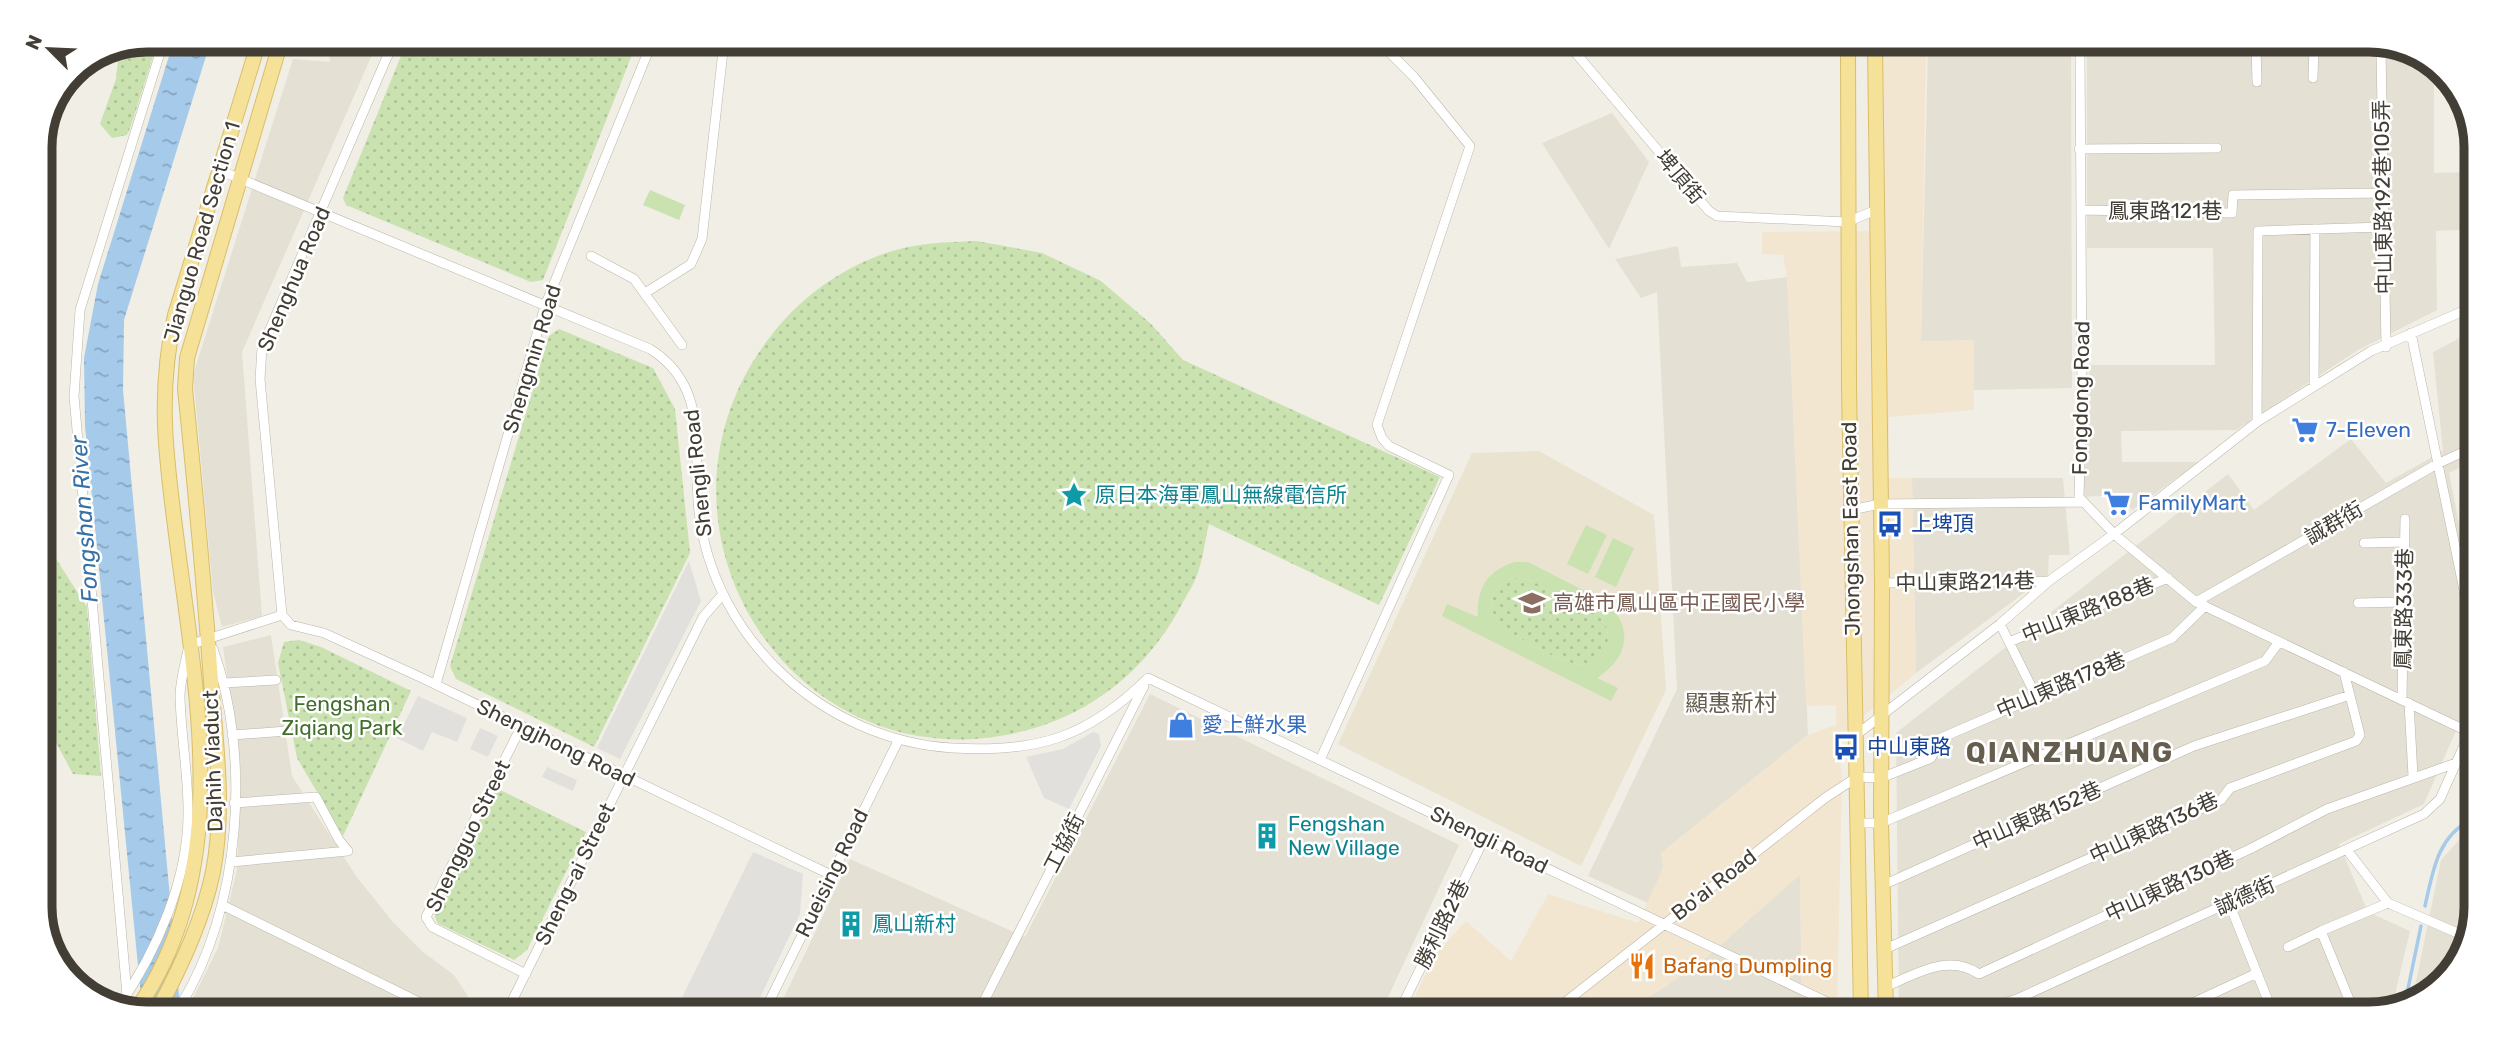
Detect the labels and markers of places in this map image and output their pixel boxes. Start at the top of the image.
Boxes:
supermarket icon: 7-Eleven [2290,415,2320,445]
place label: 7-Eleven [2326,417,2411,442]
place icon: 原日本海軍鳳山無線電信所 [1059,480,1089,510]
place label: 原日本海軍鳳山無線電信所 [1095,482,1347,507]
supermarket icon: FamilyMart [2102,488,2132,518]
place label: FamilyMart [2138,490,2246,515]
bus stop icon: 上埤頂 [1875,509,1905,539]
place label: 上埤頂 [1911,511,1974,536]
school or university icon: 高雄市鳳山區中正國民小學 [1517,588,1547,618]
place label: 高雄市鳳山區中正國民小學 [1553,590,1805,615]
shop icon: 愛上鮮水果 [1166,710,1196,740]
place label: 愛上鮮水果 [1202,712,1307,737]
bus stop icon: 中山東路 [1831,732,1861,762]
place label: 中山東路 [1867,734,1951,759]
place label: Fengshan New Village [1288,811,1400,860]
building icon: Fengshan New Village [1252,821,1282,851]
building icon: 鳳山新村 [836,909,866,939]
place label: 鳳山新村 [872,911,956,936]
restaurant icon: Bafang Dumpling [1627,951,1657,981]
place label: Bafang Dumpling [1663,953,1832,978]

